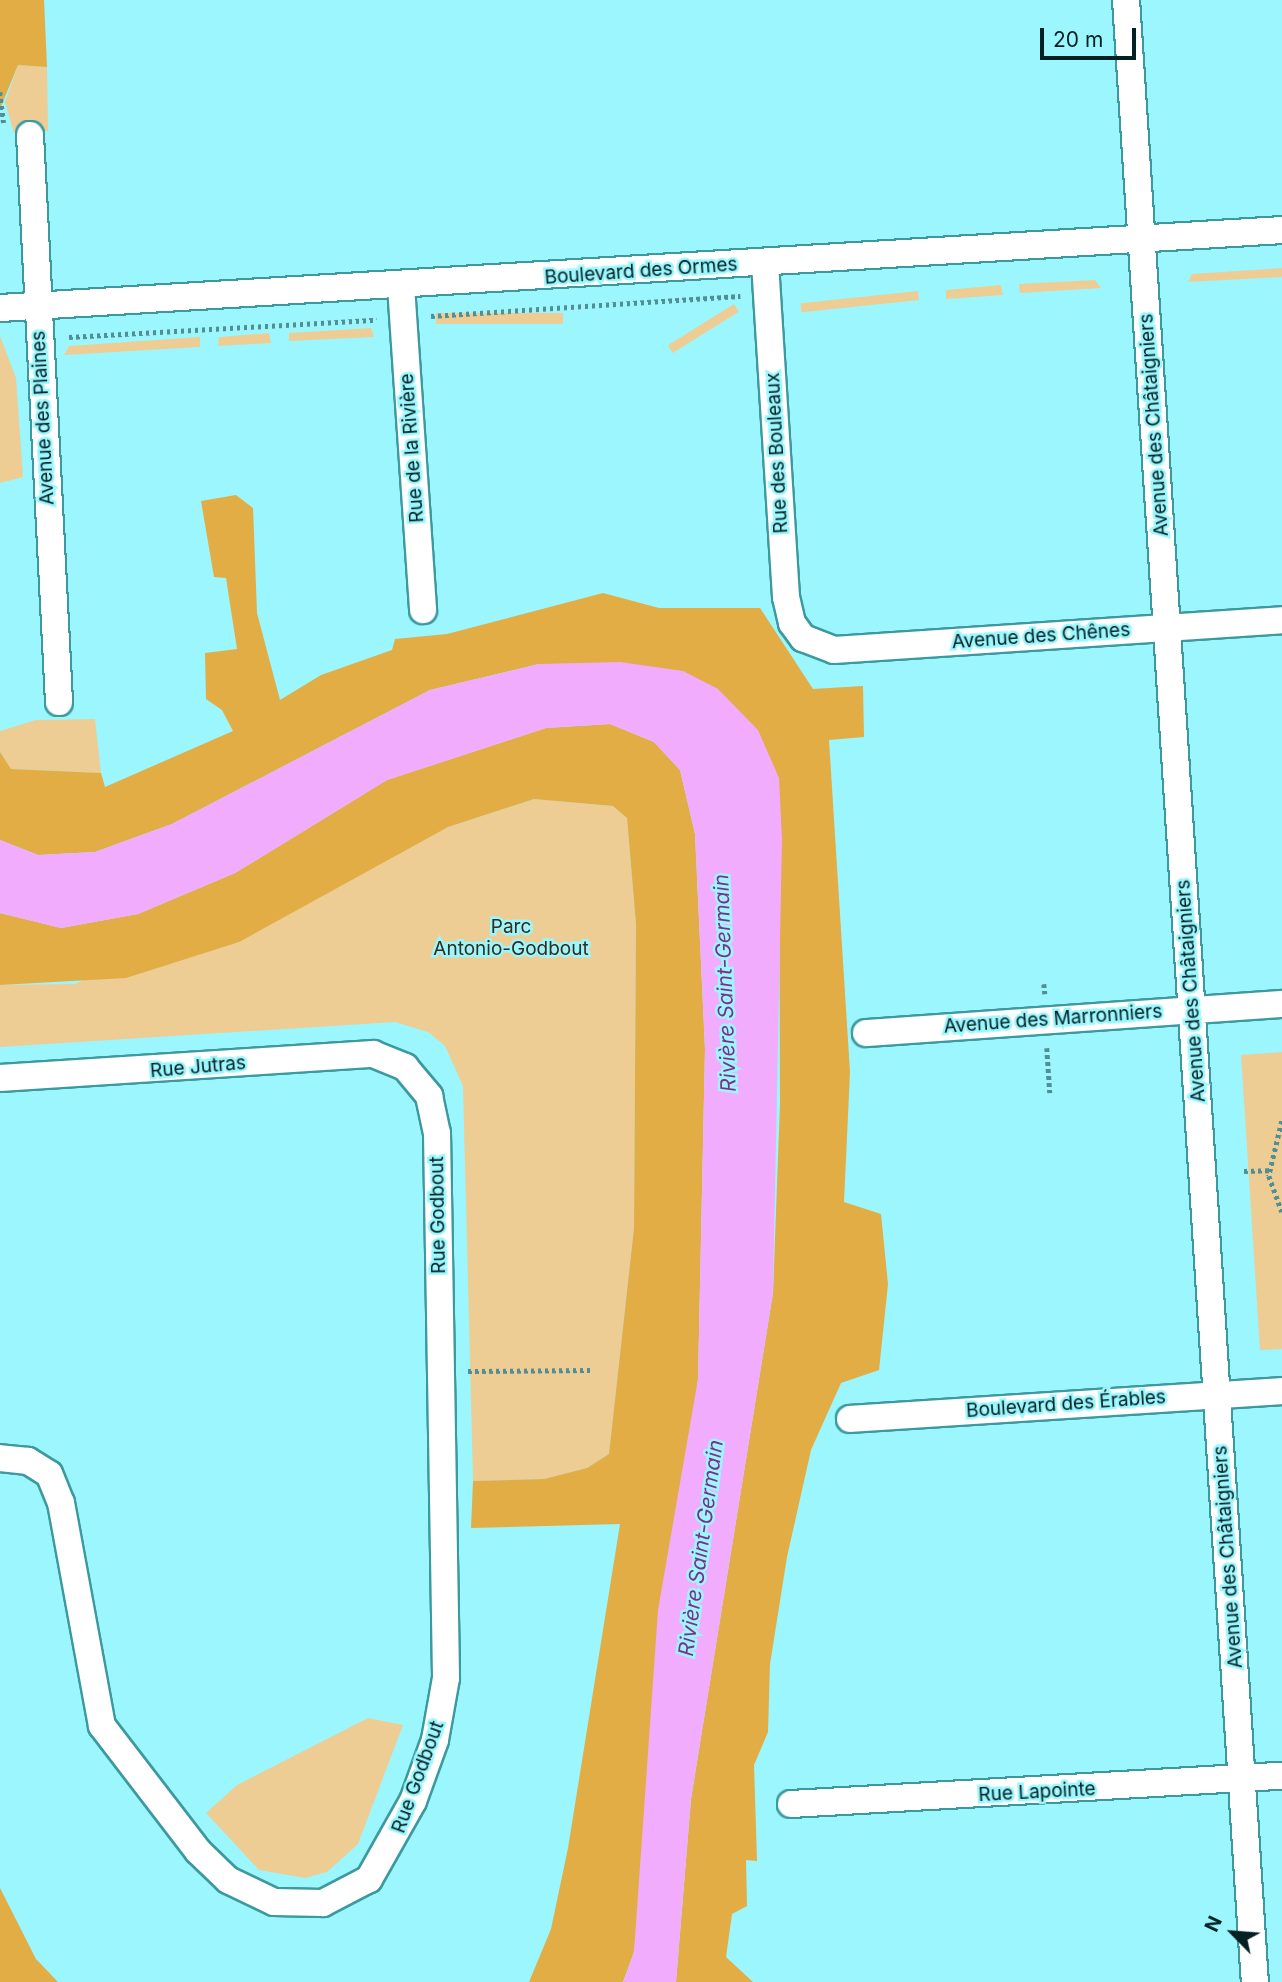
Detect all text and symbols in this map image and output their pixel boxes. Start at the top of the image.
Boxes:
scale bar [1044,14,1140,58]
text: 20 m [1053,27,1103,52]
street label: Boulevard des Ormes [544,253,738,289]
street label: Avenue des Châtaigniers [1135,313,1173,537]
street label: Avenue des Plaines [27,330,59,506]
street label: Rue des Bouleaux [761,372,793,534]
street label: Rue de la Rivière [395,373,429,523]
street label: Avenue des Chênes [951,618,1131,654]
water label: Rivière Saint-Germain [709,874,741,1092]
street label: Avenue des Châtaigniers [1172,879,1210,1103]
park label: Parc Antonio-Godbout [433,916,589,960]
street label: Avenue des Marronniers [943,1000,1163,1038]
street label: Rue Jutras [149,1051,247,1083]
street label: Rue Godbout [426,1156,450,1274]
street label: Boulevard des Érables [965,1386,1167,1422]
water label: Rivière Saint-Germain [673,1438,729,1658]
street label: Avenue des Châtaigniers [1209,1445,1247,1669]
street label: Rue Godbout [387,1718,449,1836]
street label: Rue Lapointe [978,1778,1096,1806]
north arrow [1198,1898,1268,1968]
text: N [1200,1912,1227,1935]

